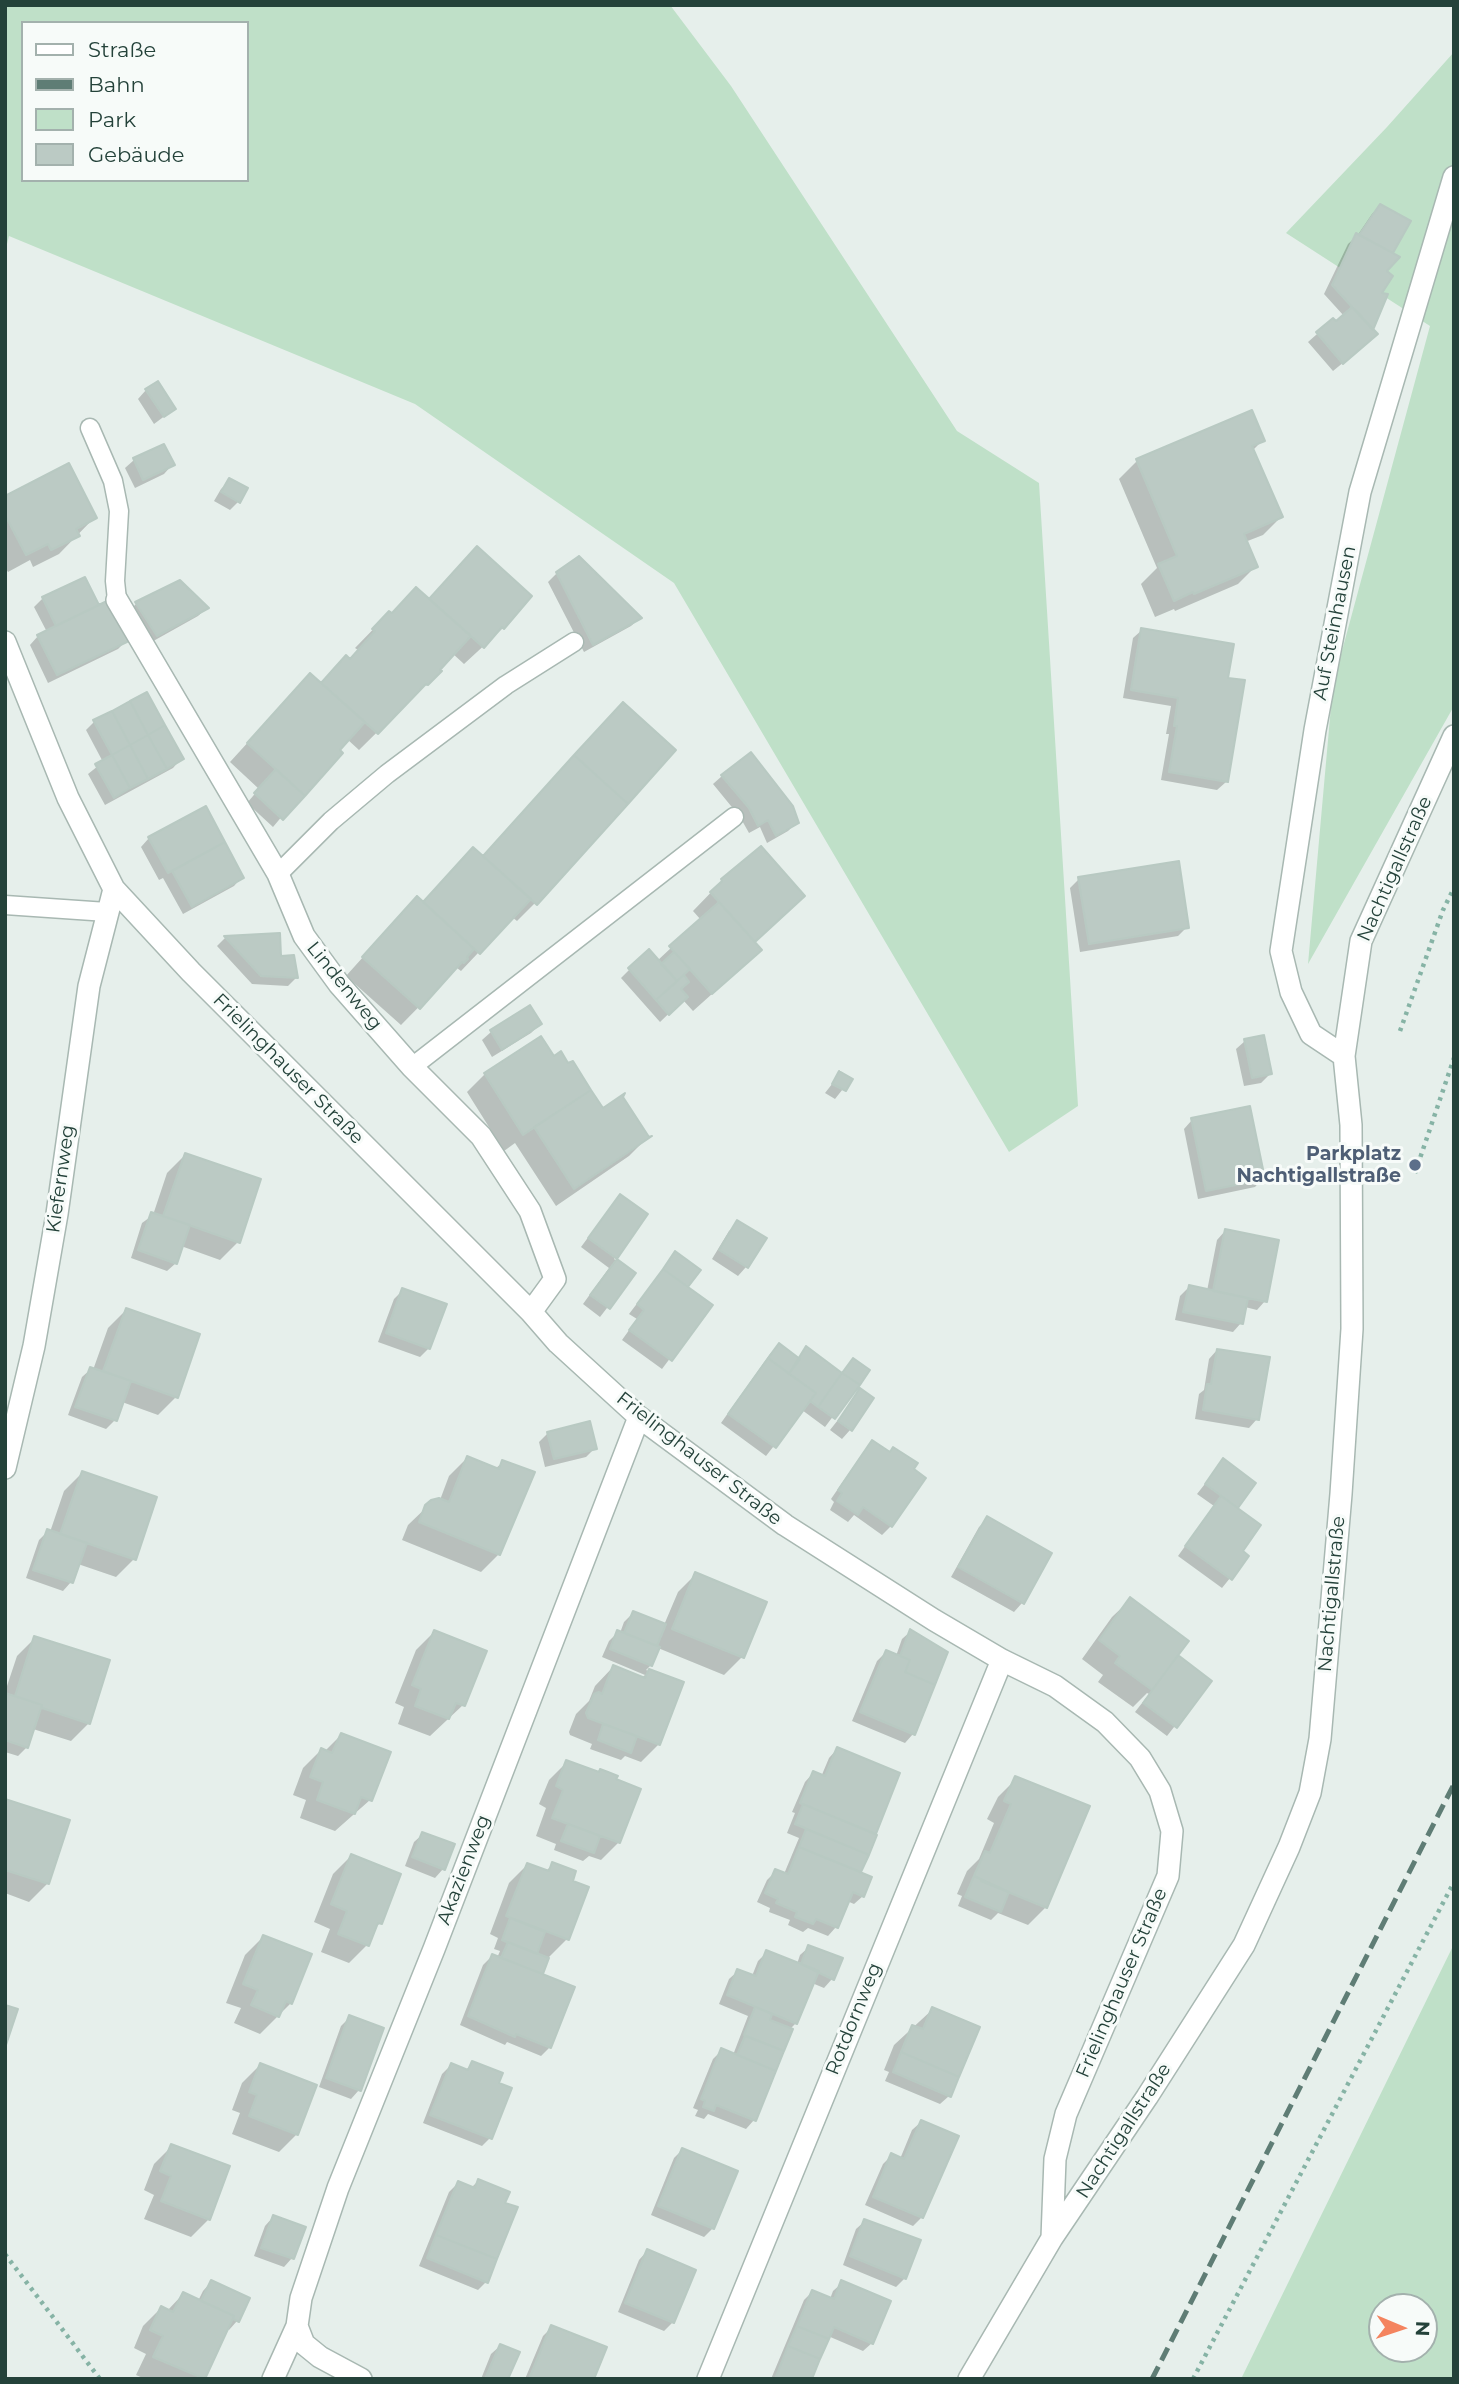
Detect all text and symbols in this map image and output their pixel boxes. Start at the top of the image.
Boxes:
legend [21,21,248,182]
text: Straße [88,37,156,62]
text: Bahn [88,72,145,97]
text: Park [88,107,136,132]
text: Gebäude [88,142,185,167]
street label: Auf Steinhausen [1309,544,1361,702]
street label: Nachtigallstraße [1353,793,1437,945]
street label: Lindenweg [301,937,387,1035]
street label: Frielinghauser Straße [208,989,368,1149]
street label: Kiefernweg [42,1124,80,1234]
place label: Parkplatz Nachtigallstraße [1236,1143,1401,1187]
marker: Parkplatz Nachtigallstraße [1407,1157,1423,1173]
street label: Frielinghauser Straße [612,1387,786,1531]
street label: Nachtigallstraße [1314,1515,1350,1673]
street label: Akazienweg [433,1812,495,1928]
street label: Frielinghauser Straße [1072,1885,1172,2081]
street label: Rotdornweg [821,1960,887,2078]
street label: Nachtigallstraße [1072,2059,1176,2203]
north arrow [1368,2293,1438,2363]
text: N [1411,2321,1434,2337]

